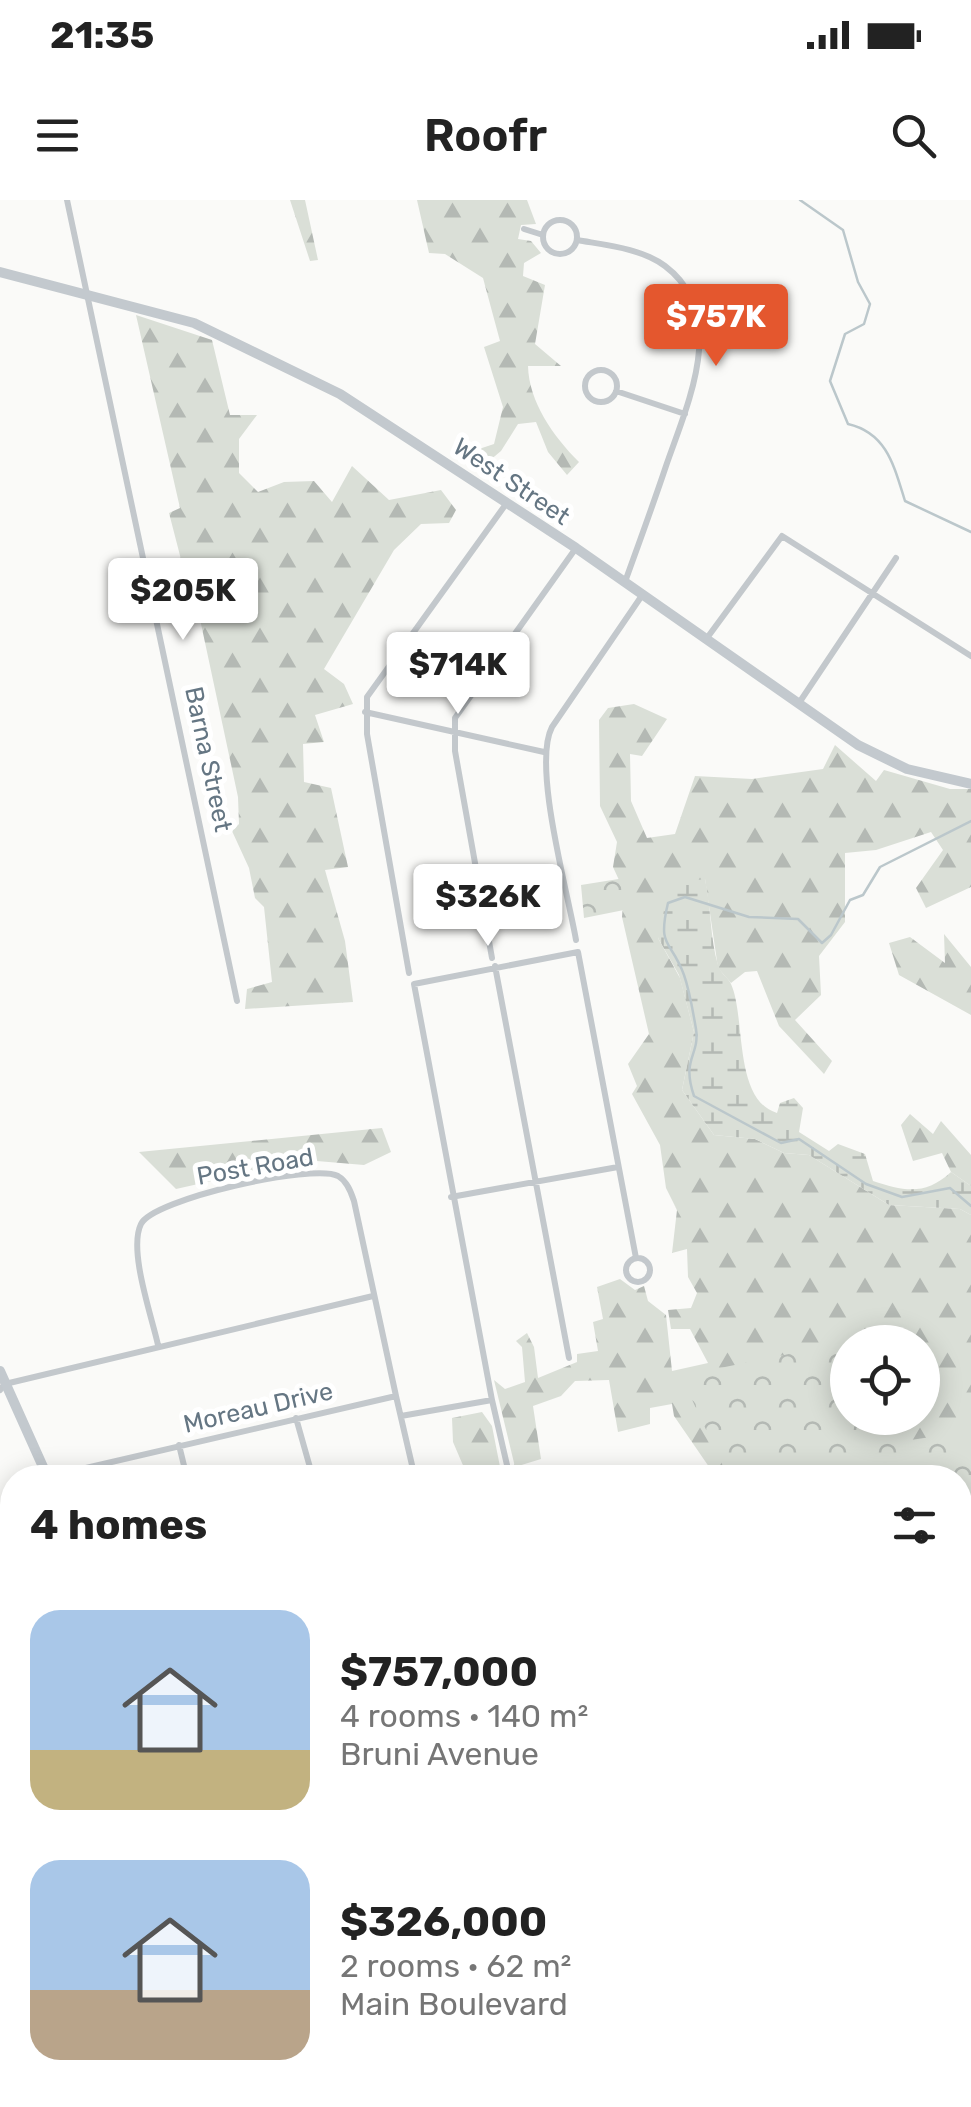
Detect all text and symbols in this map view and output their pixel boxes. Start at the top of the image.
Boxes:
text: 21:35 [50,12,154,58]
icon: menu [30,108,85,163]
icon: search [886,108,941,163]
text: Roofr [424,109,547,162]
pin: $757K [646,284,786,369]
text: $757K [666,297,766,335]
street label: West Street [448,432,576,531]
pin: $205K [113,558,253,643]
text: $205K [130,571,236,609]
pin: $714K [388,632,528,717]
text: $714K [409,645,507,683]
street label: Barna Street [179,684,238,834]
pin: $326K [418,864,558,949]
text: $326K [435,877,541,915]
street label: Post Road [194,1142,316,1191]
map controls [830,1325,940,1435]
button: locate [830,1325,940,1435]
street label: Moreau Drive [181,1376,336,1439]
icon: filters [887,1498,942,1553]
text: 4 homes [30,1500,207,1550]
text: $757,000 [340,1647,538,1697]
icon: home [110,1650,230,1770]
text: 4 rooms · 140 m² [340,1697,588,1735]
text: Bruni Avenue [340,1735,539,1773]
text: $326,000 [340,1897,547,1947]
icon: home [110,1900,230,2020]
text: 2 rooms · 62 m² [340,1947,572,1985]
text: Main Boulevard [340,1985,568,2023]

